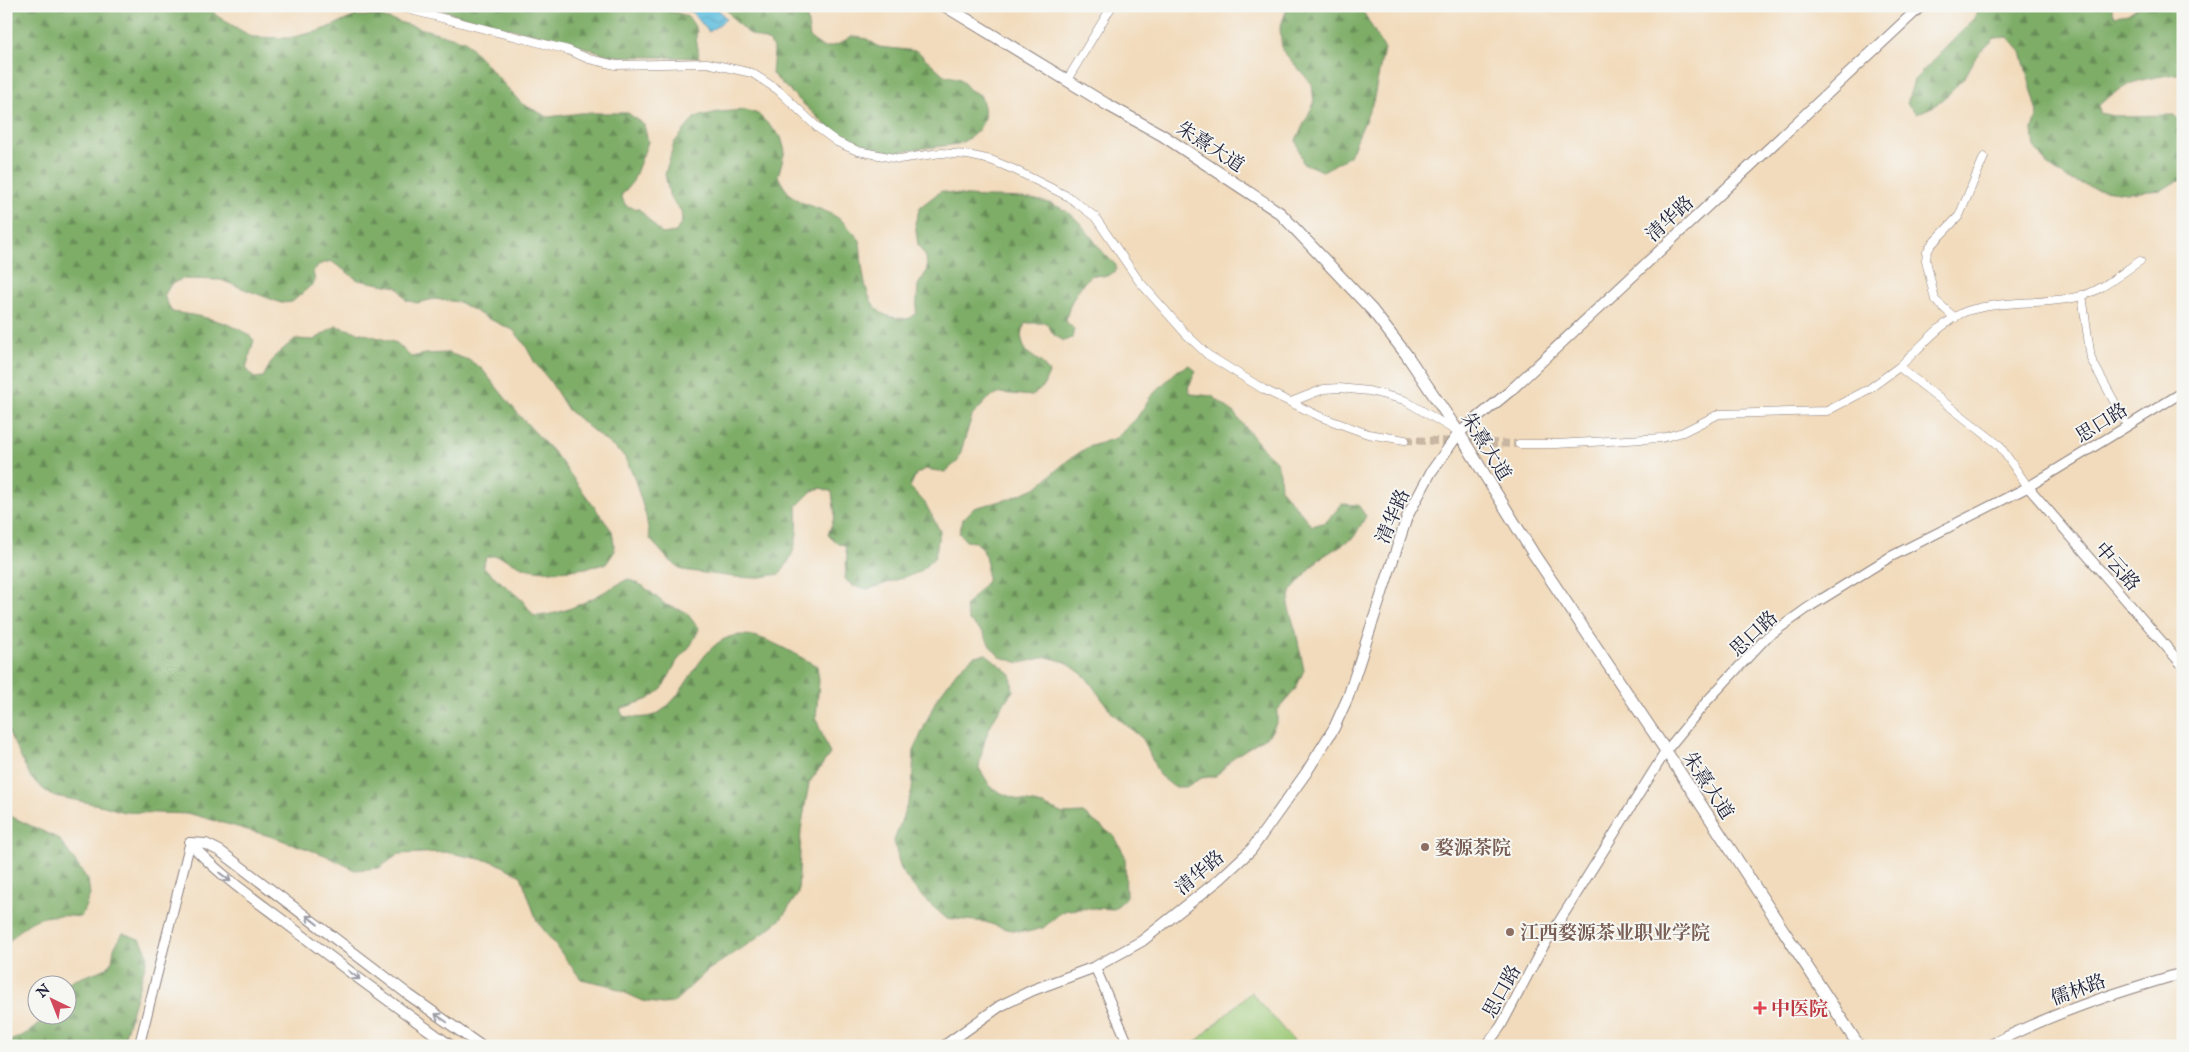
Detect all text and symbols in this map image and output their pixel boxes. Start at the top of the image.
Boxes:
street label: 朱熹大道 [1171,117,1248,178]
street label: 清华路 [1641,191,1699,248]
street label: 思口路 [2072,398,2133,449]
street label: 朱熹大道 [1455,408,1516,486]
street label: 清华路 [1372,486,1416,548]
street label: 中云路 [2089,538,2144,597]
street label: 思口路 [1725,606,1783,663]
street label: 朱熹大道 [1677,748,1738,825]
place label: 婺源茶院 [1435,837,1511,861]
marker: 婺源茶院 [1419,841,1431,853]
street label: 清华路 [1171,846,1230,901]
one-way arrow [218,871,231,882]
one-way arrow [306,914,319,925]
place label: 江西婺源茶业职业学院 [1520,922,1710,946]
marker: 江西婺源茶业职业学院 [1504,926,1516,938]
street label: 思口路 [1478,961,1527,1023]
one-way arrow [347,970,361,980]
street label: 儒林路 [2048,970,2110,1012]
north arrow [28,974,78,1024]
text: N [33,981,54,1003]
place label: 中医院 [1771,998,1828,1022]
marker: 中医院 [1753,1001,1767,1015]
one-way arrow [434,1013,448,1023]

